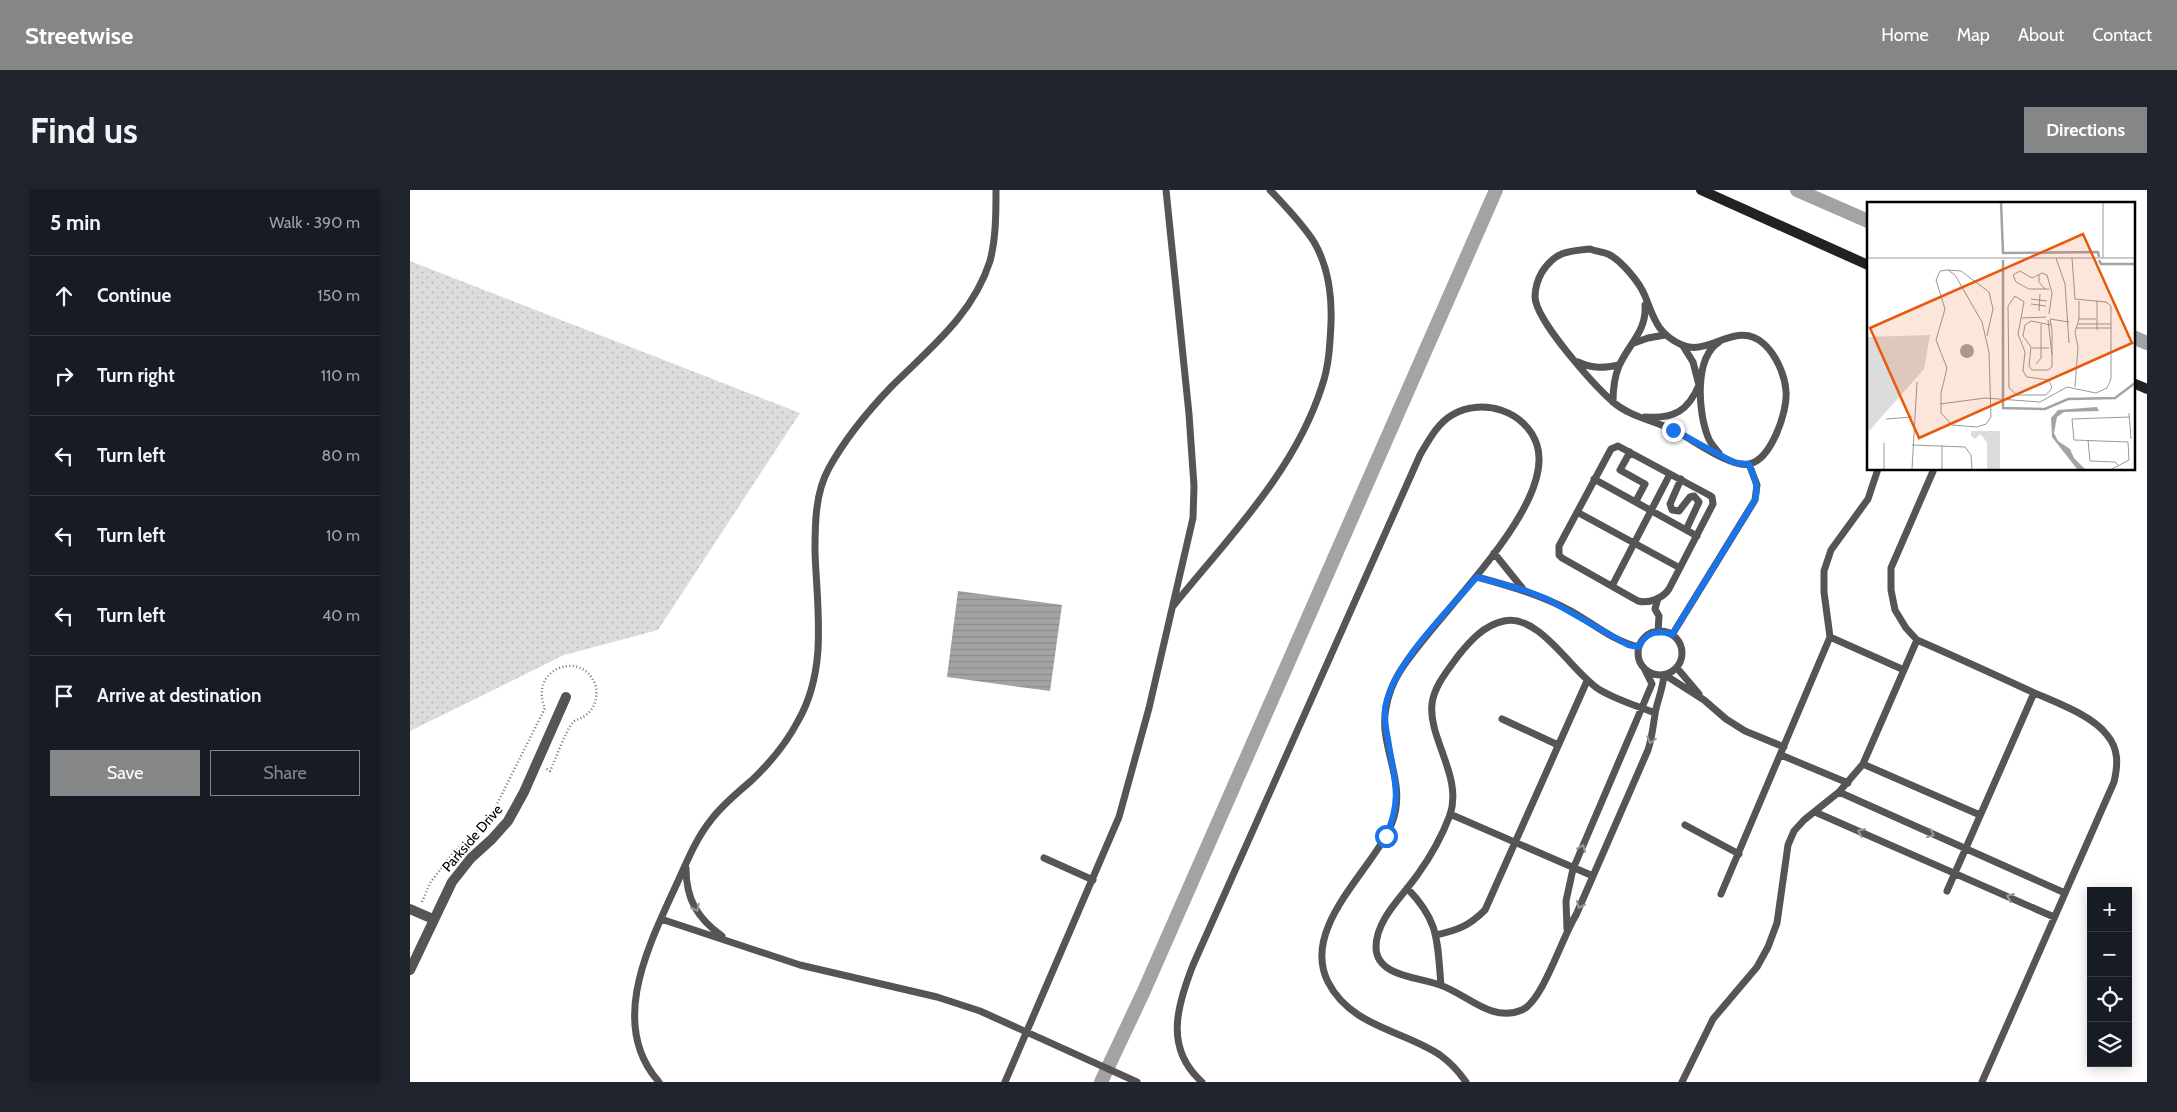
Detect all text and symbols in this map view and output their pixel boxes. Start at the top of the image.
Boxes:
text: Streetwise [25,21,133,50]
text: Home [1881,24,1929,46]
text: Map [1957,24,1990,46]
text: About [2018,24,2064,46]
text: Contact [2092,24,2152,46]
button: Directions [2024,107,2147,153]
text: Find us [30,109,138,152]
inset map [1867,202,2134,470]
text: 5 min [50,210,101,235]
text: Walk · 390 m [269,213,360,232]
icon: ahead [50,282,78,310]
text: Continue [97,284,171,307]
text: 150 m [317,286,360,305]
icon: right [50,362,78,390]
text: Turn right [97,364,175,387]
text: 110 m [321,366,360,385]
route end [1662,419,1685,442]
icon: left [50,442,78,470]
text: Turn left [97,444,165,467]
text: 80 m [322,446,360,465]
icon: left [50,522,78,550]
text: Turn left [97,524,165,547]
text: 10 m [326,526,360,545]
icon: left [50,602,78,630]
text: Turn left [97,604,165,627]
text: 40 m [322,606,360,625]
icon: arrive [50,682,78,710]
text: Arrive at destination [97,684,261,707]
one-way arrow [1646,735,1657,744]
button: Save [50,750,200,796]
button: Share [210,750,360,796]
street label: Parkside Drive [438,801,506,875]
route start [1375,825,1398,848]
one-way arrow [1926,827,1935,838]
one-way arrow [1857,828,1866,838]
one-way arrow [1575,844,1586,853]
map controls [2087,887,2132,1067]
button: + [2087,887,2132,932]
one-way arrow [2006,892,2015,903]
one-way arrow [1576,900,1587,909]
one-way arrow [689,903,699,912]
button: − [2087,932,2132,977]
button: locate [2087,977,2132,1022]
button: layers [2087,1022,2132,1067]

